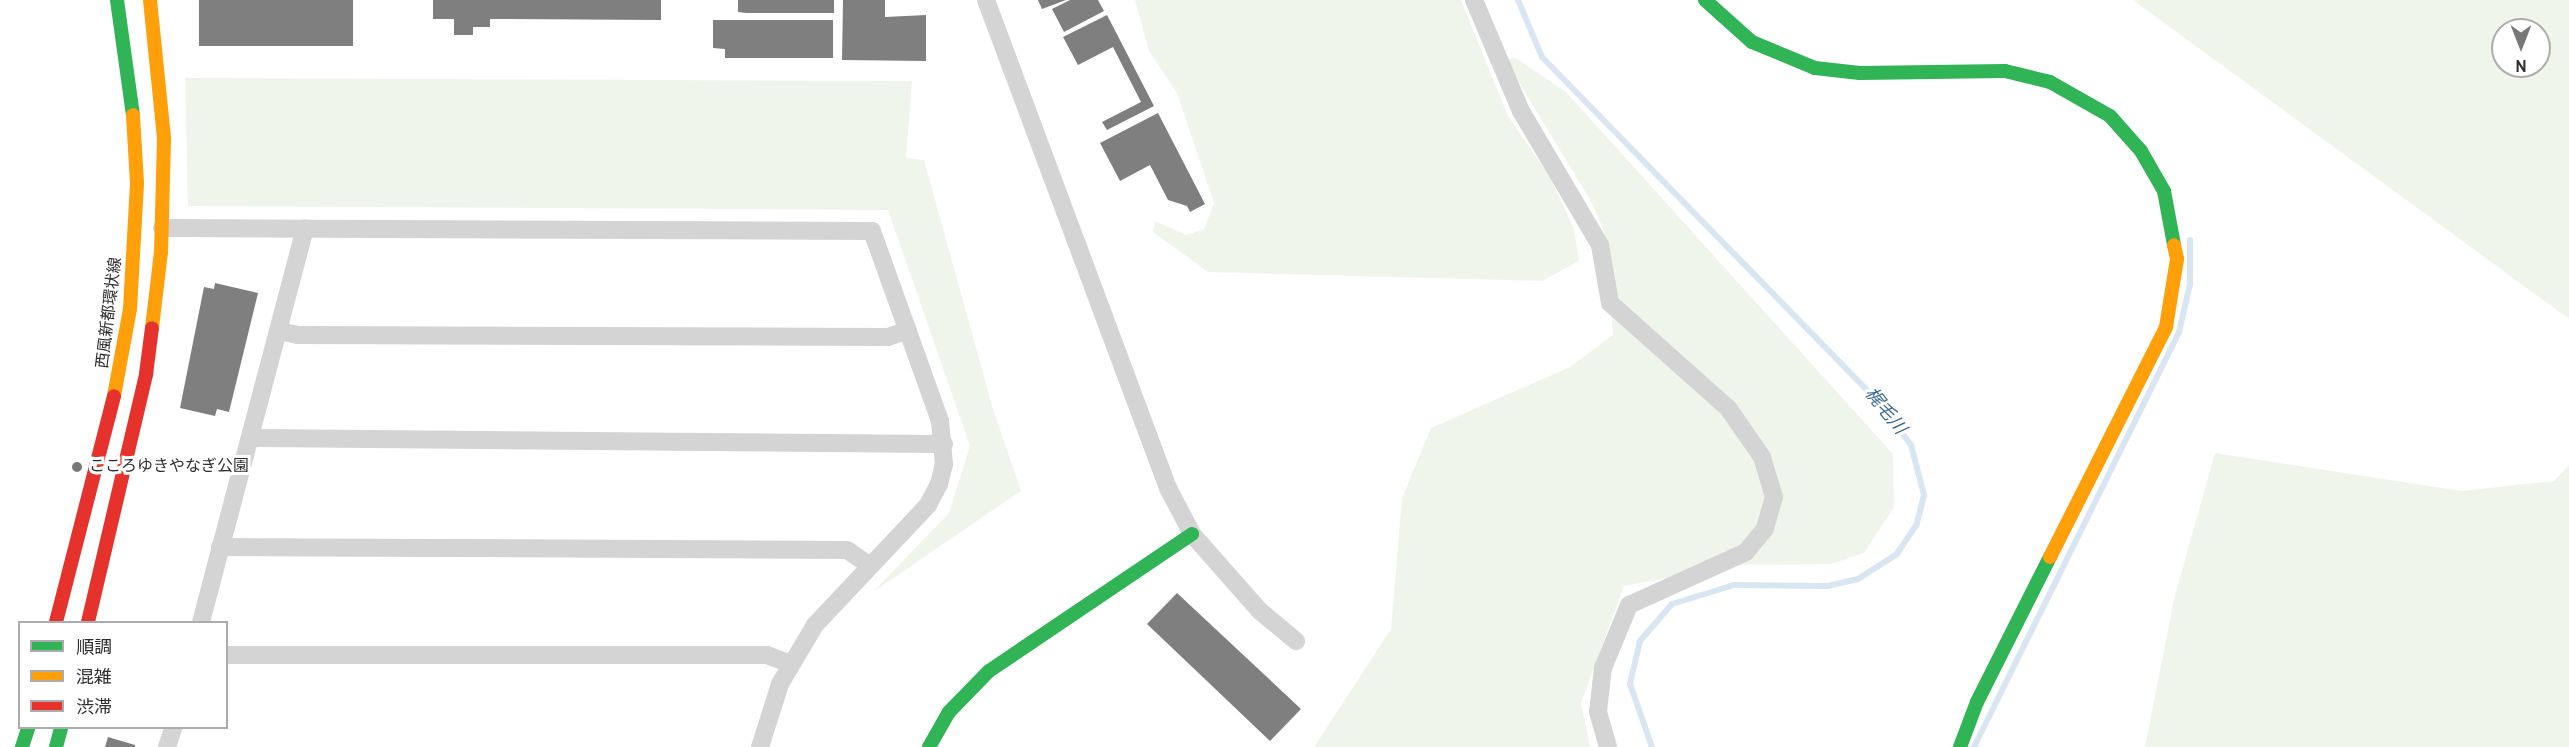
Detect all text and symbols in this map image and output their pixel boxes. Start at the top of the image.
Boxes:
north arrow [2491,18,2551,78]
text: N [2515,54,2527,74]
street label: 西風新都環状線 [94,256,126,370]
water label: 梶毛川 [1859,384,1909,440]
place label: こころゆきやなぎ公園 [89,457,249,477]
marker: こころゆきやなぎ公園 [70,460,84,474]
legend [18,621,228,729]
text: 順調 [76,637,112,660]
text: 混雑 [76,667,112,690]
text: 渋滞 [76,697,112,720]

